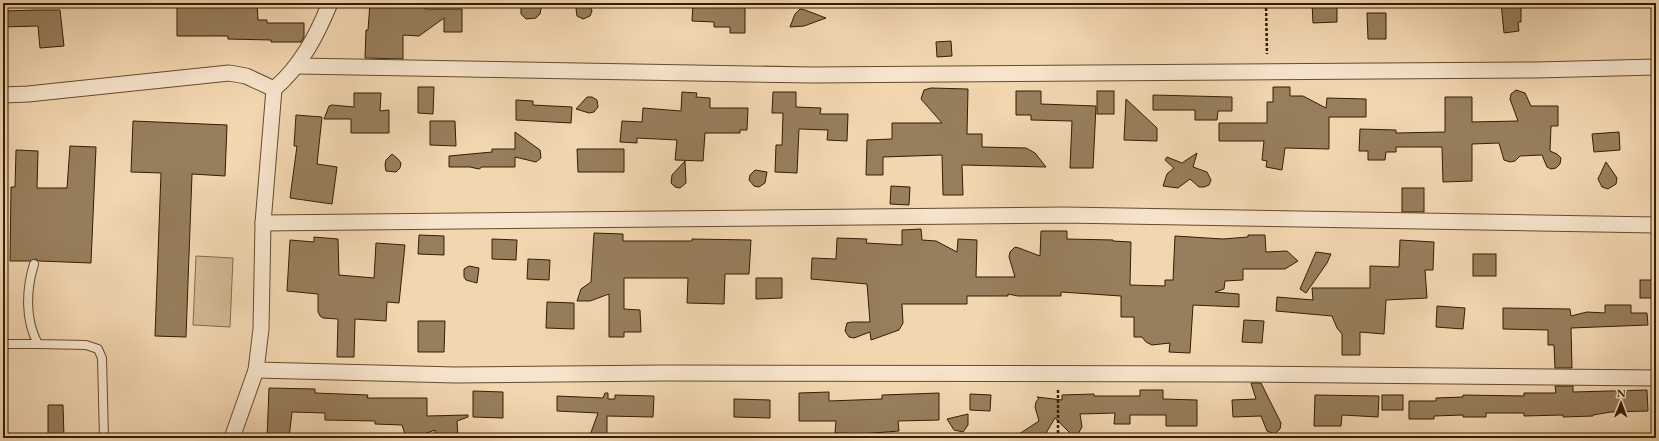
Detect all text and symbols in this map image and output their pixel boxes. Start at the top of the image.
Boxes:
north arrow [1601,383,1641,423]
text: N [1617,386,1626,400]

